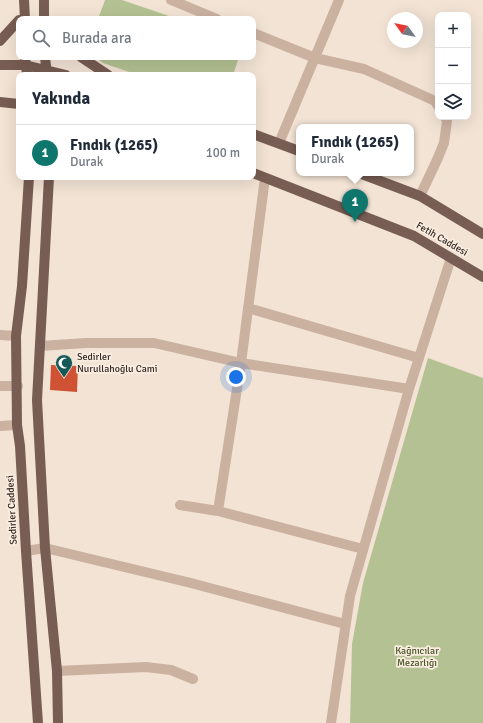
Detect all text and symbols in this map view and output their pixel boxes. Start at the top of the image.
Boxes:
north arrow [387,12,423,48]
map controls [435,12,471,120]
button: + [435,12,471,48]
search box [16,16,256,60]
icon: search [30,27,52,49]
text: Burada ara [62,29,132,47]
button: − [435,48,471,84]
button: layers [435,84,471,120]
text: Yakında [32,88,90,109]
popup [296,124,414,176]
text: Fındık (1265) [311,133,399,151]
text: Fındık (1265) [70,136,158,154]
text: 1 [41,145,49,161]
text: 100 m [206,145,240,161]
text: Durak [311,151,344,167]
text: Durak [70,154,103,170]
pin: 1 [342,189,368,222]
street label: Fetih Caddesi [414,219,470,259]
place label: Sedirler Nurullahoğlu Cami [77,351,157,375]
mosque icon: Sedirler Nurullahoğlu Cami [54,353,74,378]
your location [226,367,246,387]
street label: Sedirler Caddesi [4,475,20,545]
park label: Kağnıcılar Mezarlığı [395,645,439,669]

